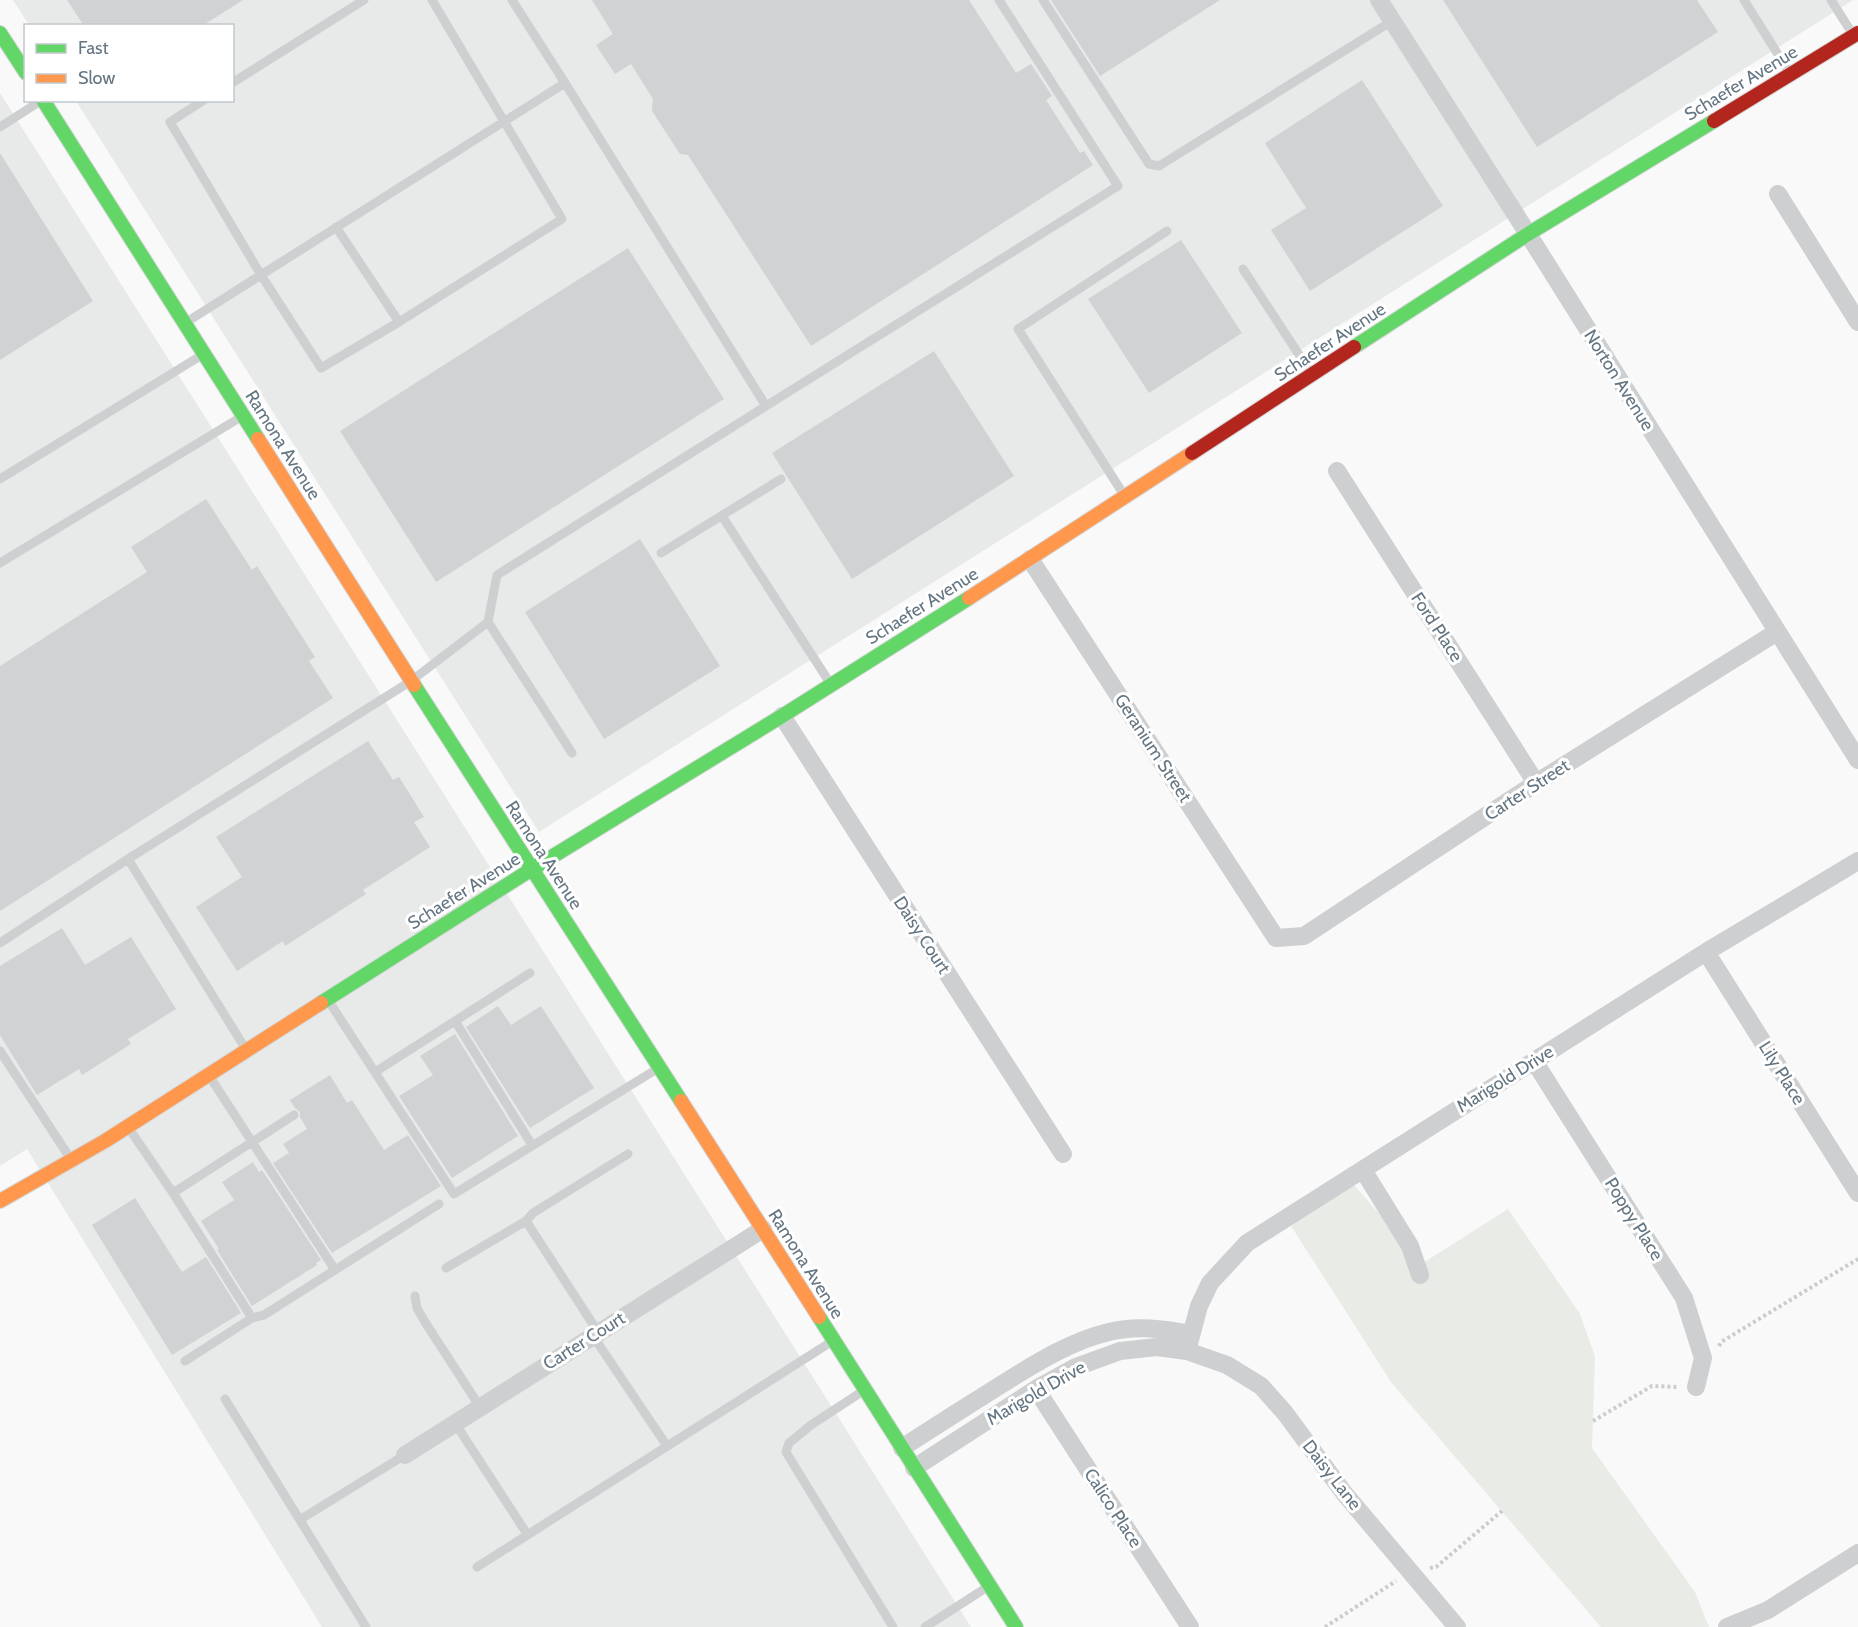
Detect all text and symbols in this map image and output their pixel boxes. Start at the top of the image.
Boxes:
legend [24,24,234,102]
text: Fast [78,37,109,59]
street label: Schaefer Avenue [1680,41,1802,125]
text: Slow [78,67,115,89]
street label: Schaefer Avenue [1270,298,1390,386]
street label: Norton Avenue [1579,325,1659,435]
street label: Ramona Avenue [241,386,325,504]
street label: Schaefer Avenue [862,563,982,649]
street label: Ford Place [1406,588,1468,666]
street label: Geranium Street [1110,690,1196,806]
street label: Carter Street [1480,754,1574,826]
street label: Ramona Avenue [501,797,587,913]
street label: Schaefer Avenue [404,848,524,934]
street label: Daisy Court [889,892,955,978]
street label: Lily Place [1754,1037,1810,1109]
street label: Marigold Drive [1452,1041,1558,1117]
street label: Poppy Place [1600,1174,1668,1264]
street label: Ramona Avenue [764,1205,848,1323]
street label: Carter Court [539,1307,629,1375]
street label: Marigold Drive [983,1356,1089,1430]
street label: Daisy Lane [1298,1436,1366,1514]
street label: Calico Place [1079,1464,1147,1552]

